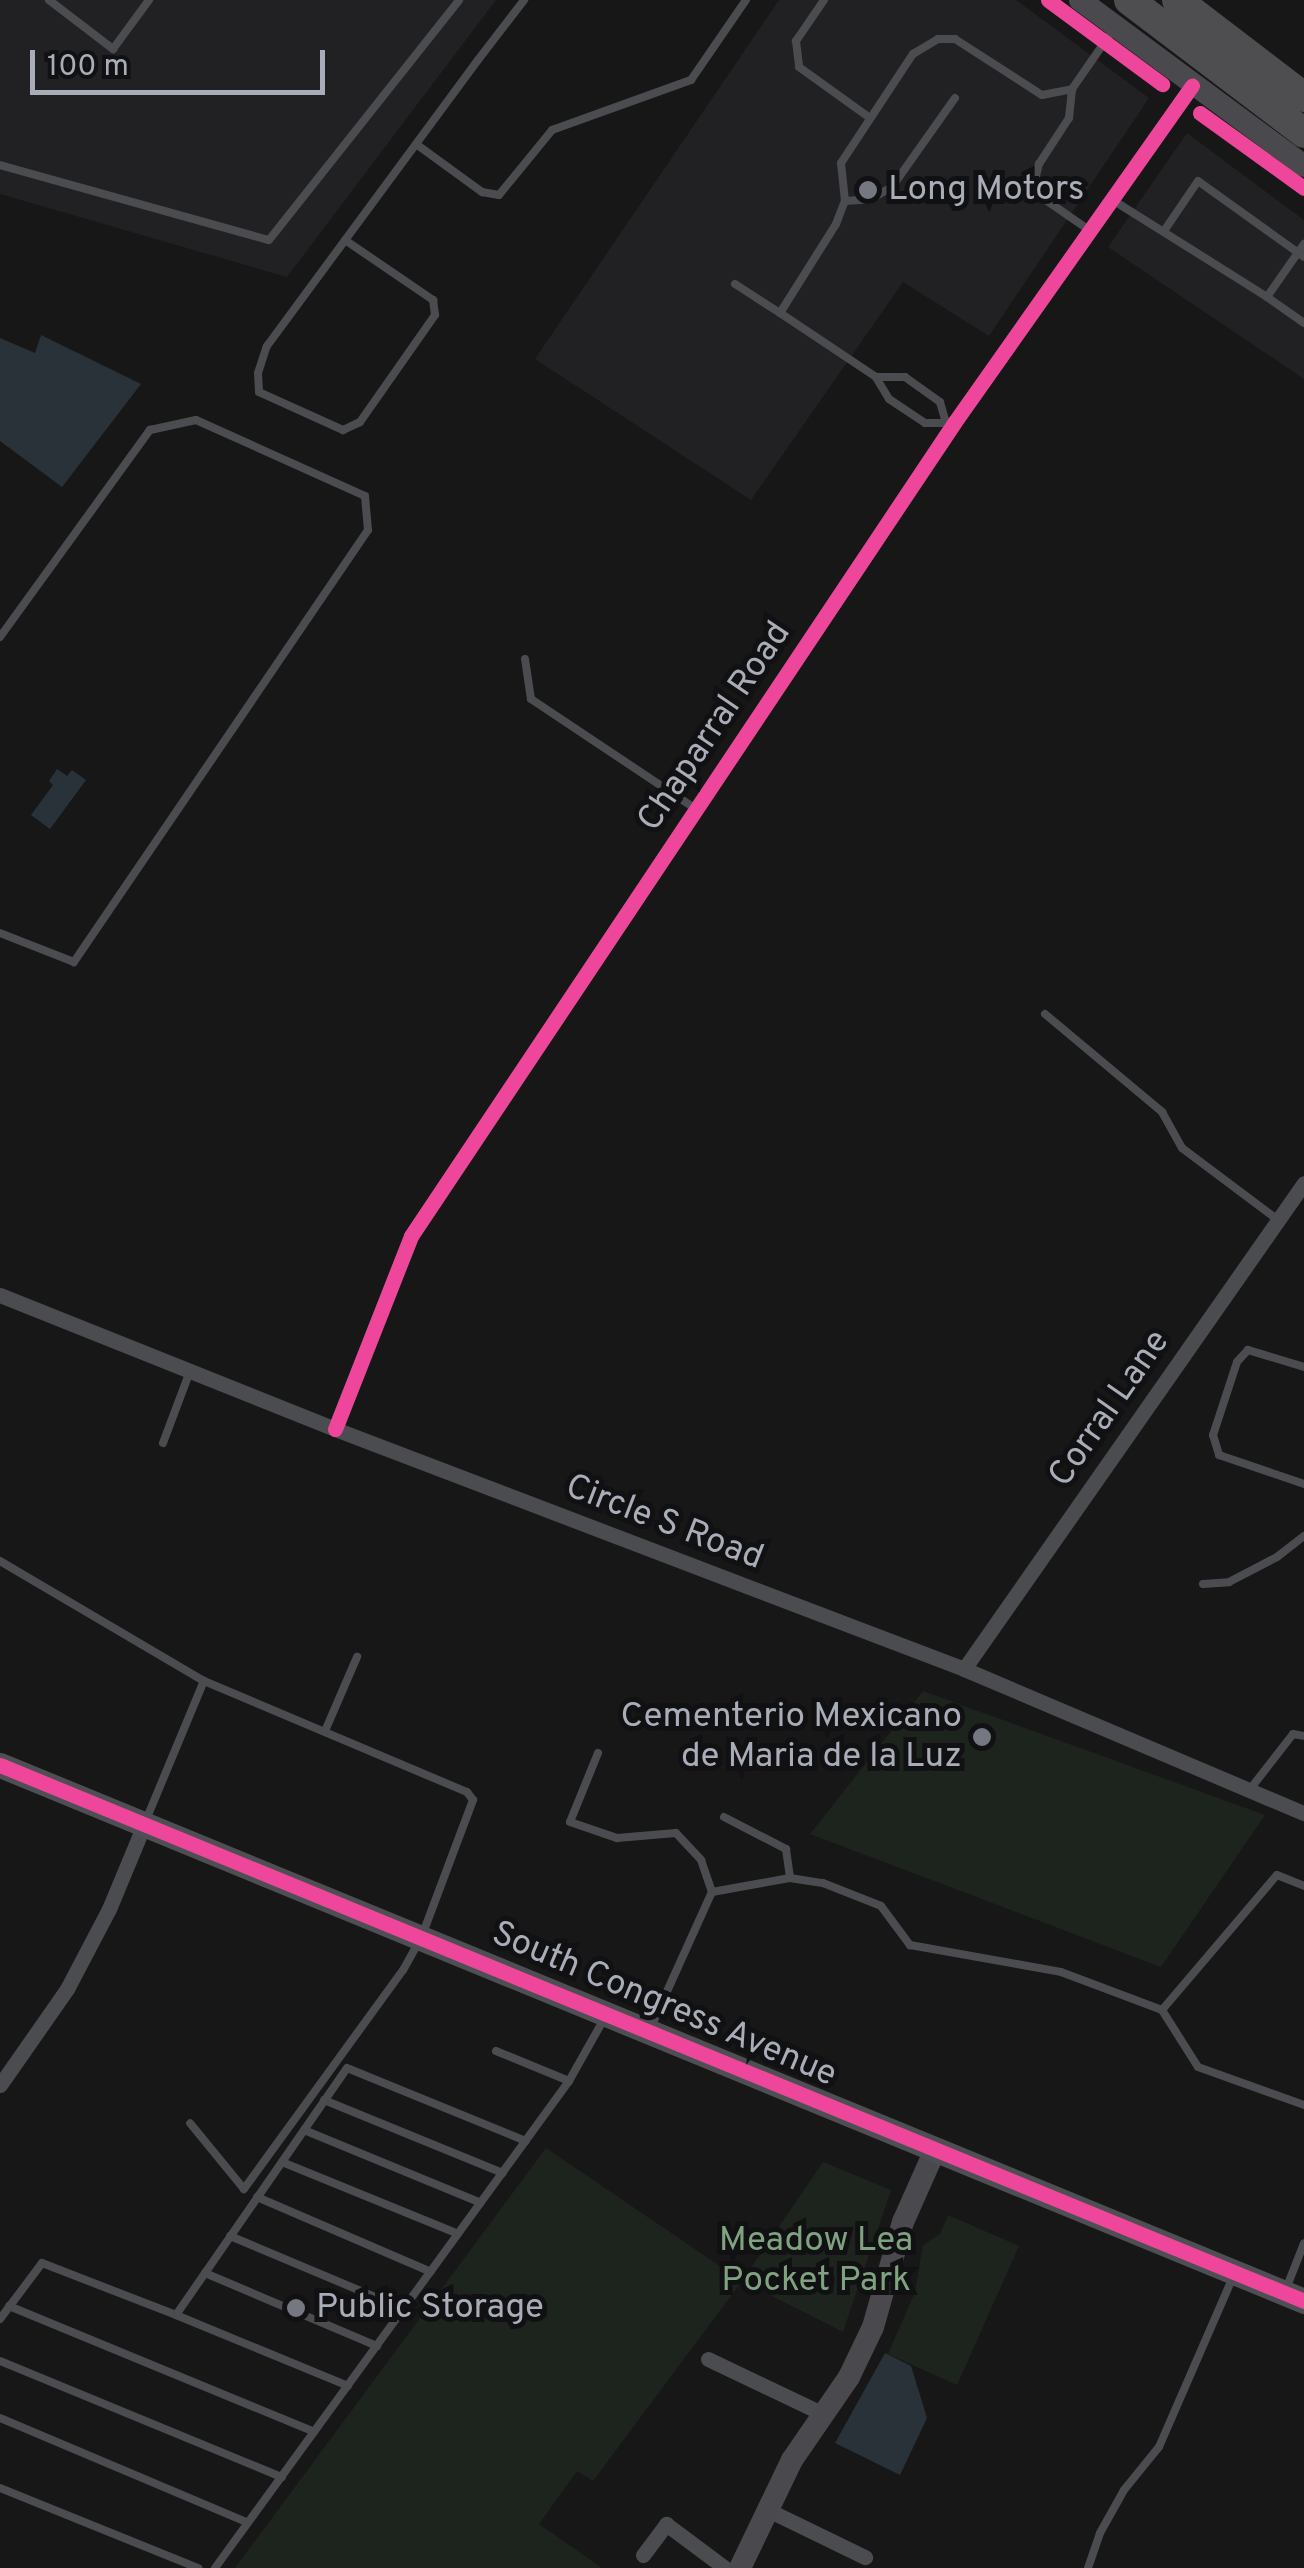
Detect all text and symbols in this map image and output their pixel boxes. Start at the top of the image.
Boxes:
scale bar [35,30,330,92]
text: 100 m [47,49,129,86]
place label: Long Motors [888,169,1084,211]
marker: Long Motors [857,179,879,201]
street label: Chaparral Road [629,614,801,840]
street label: Corral Lane [1041,1322,1179,1496]
street label: Circle S Road [559,1466,769,1580]
place label: Cementerio Mexicano de Maria de la Luz [621,1696,962,1778]
marker: Cementerio Mexicano de Maria de la Luz [971,1726,993,1748]
street label: South Congress Avenue [485,1913,843,2097]
park label: Meadow Lea Pocket Park [719,2220,913,2302]
place label: Public Storage [316,2287,544,2329]
marker: Public Storage [285,2297,307,2319]

